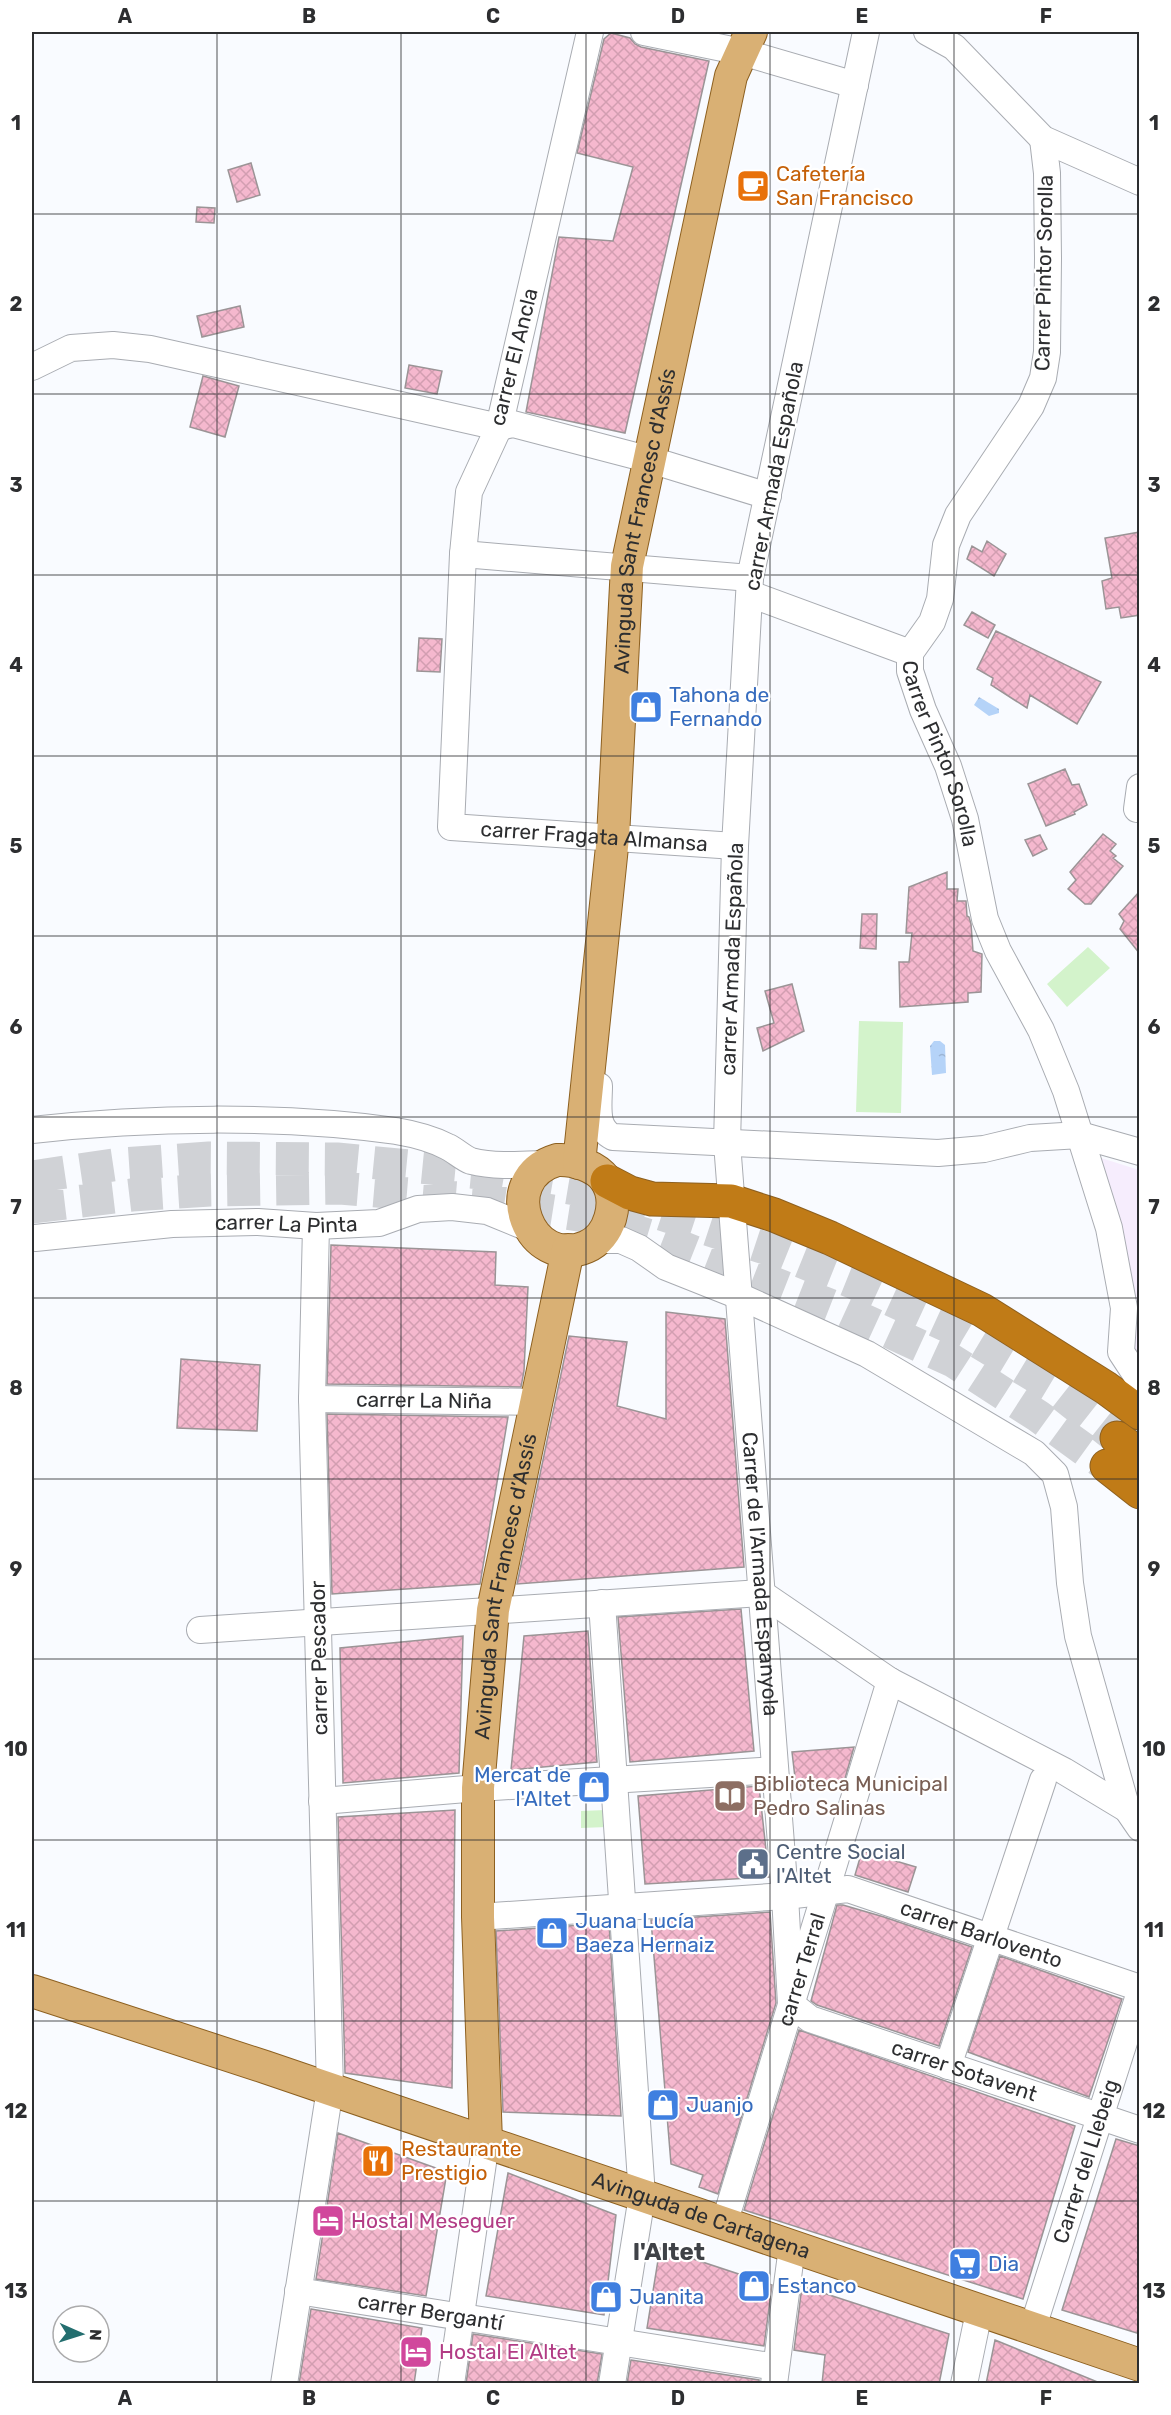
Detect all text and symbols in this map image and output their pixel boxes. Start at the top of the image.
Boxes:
text: A [118,4,133,28]
text: B [302,4,316,28]
text: C [486,4,500,28]
text: D [671,4,685,28]
text: E [856,4,868,28]
text: F [1040,4,1052,28]
text: 1 [11,111,21,135]
text: 1 [1149,111,1159,135]
place label: Cafetería San Francisco [776,161,914,210]
cafe icon: Cafetería San Francisco [735,168,771,204]
street label: Carrer Pintor Sorolla [1029,175,1058,371]
street label: carrer El Ancla [484,286,543,428]
text: 2 [10,292,23,316]
text: 2 [1148,292,1161,316]
street label: carrer Armada Española [739,359,808,593]
street label: Avinguda Sant Francesc d'Assís [608,366,681,675]
text: 3 [9,473,23,497]
text: 3 [1147,473,1161,497]
text: 4 [9,653,23,677]
text: 4 [1147,653,1161,677]
street label: Carrer Pintor Sorolla [898,660,983,849]
place label: Tahona de Fernando [669,682,769,731]
shop icon: Tahona de Fernando [628,689,664,725]
street label: carrer Fragata Almansa [480,816,709,856]
text: 5 [10,834,23,858]
text: 5 [1148,834,1161,858]
street label: carrer Armada Española [715,842,748,1076]
text: 6 [9,1015,23,1039]
text: 6 [1147,1015,1161,1039]
text: 7 [10,1195,22,1219]
text: 7 [1148,1195,1160,1219]
street label: carrer La Pinta [215,1209,358,1238]
text: 8 [9,1376,23,1400]
text: 8 [1147,1376,1161,1400]
street label: carrer La Niña [356,1387,492,1413]
street label: Avinguda Sant Francesc d’Assís [469,1431,542,1740]
street label: Carrer de l'Armada Espanyola [737,1431,784,1717]
text: 9 [10,1557,23,1581]
text: 9 [1148,1557,1161,1581]
street label: carrer Pescador [305,1580,332,1736]
text: 10 [4,1737,28,1761]
text: 10 [1142,1737,1166,1761]
place label: Mercat de l'Altet [474,1762,571,1811]
shop icon: Mercat de l'Altet [576,1769,612,1805]
place label: Biblioteca Municipal Pedro Salinas [753,1771,948,1820]
library icon: Biblioteca Municipal Pedro Salinas [712,1778,748,1814]
place label: Centre Social l'Altet [776,1839,906,1888]
public building icon: Centre Social l'Altet [735,1846,771,1882]
street label: carrer Barlovento [897,1895,1066,1973]
place label: Juana Lucía Baeza Hernaiz [575,1908,715,1957]
street label: carrer Terral [772,1910,830,2029]
shop icon: Juana Lucía Baeza Hernaiz [534,1915,570,1951]
text: 11 [6,1918,26,1942]
text: 11 [1144,1918,1164,1942]
street label: carrer Sotavent [888,2034,1040,2106]
street label: Carrer del Llebeig [1047,2076,1123,2246]
shop icon: Juanjo [645,2087,681,2123]
place label: Juanjo [686,2092,754,2117]
text: 12 [5,2099,27,2123]
text: 12 [1143,2099,1165,2123]
place label: Restaurante Prestigio [401,2136,521,2185]
restaurant icon: Restaurante Prestigio [360,2143,396,2179]
street label: Avinguda de Cartagena [589,2166,814,2264]
hotel icon: Hostal Meseguer [310,2203,346,2239]
place label: Hostal Meseguer [351,2208,515,2233]
district label: l'Altet [633,2238,705,2266]
supermarket icon: Dia [947,2246,983,2282]
place label: Dia [988,2251,1019,2276]
shop icon: Estanco [736,2268,772,2304]
place label: Estanco [777,2273,857,2298]
text: 13 [4,2279,28,2303]
shop icon: Juanita [588,2279,624,2315]
text: 13 [1142,2279,1166,2303]
place label: Juanita [629,2284,704,2309]
street label: carrer Bergantí [356,2288,506,2336]
north arrow [51,2304,111,2364]
text: N [86,2329,105,2341]
hotel icon: Hostal El Altet [398,2334,434,2370]
place label: Hostal El Altet [439,2339,577,2364]
text: A [118,2386,133,2410]
text: B [302,2386,316,2410]
text: C [486,2386,500,2410]
text: D [671,2386,685,2410]
text: E [856,2386,868,2410]
text: F [1040,2386,1052,2410]

